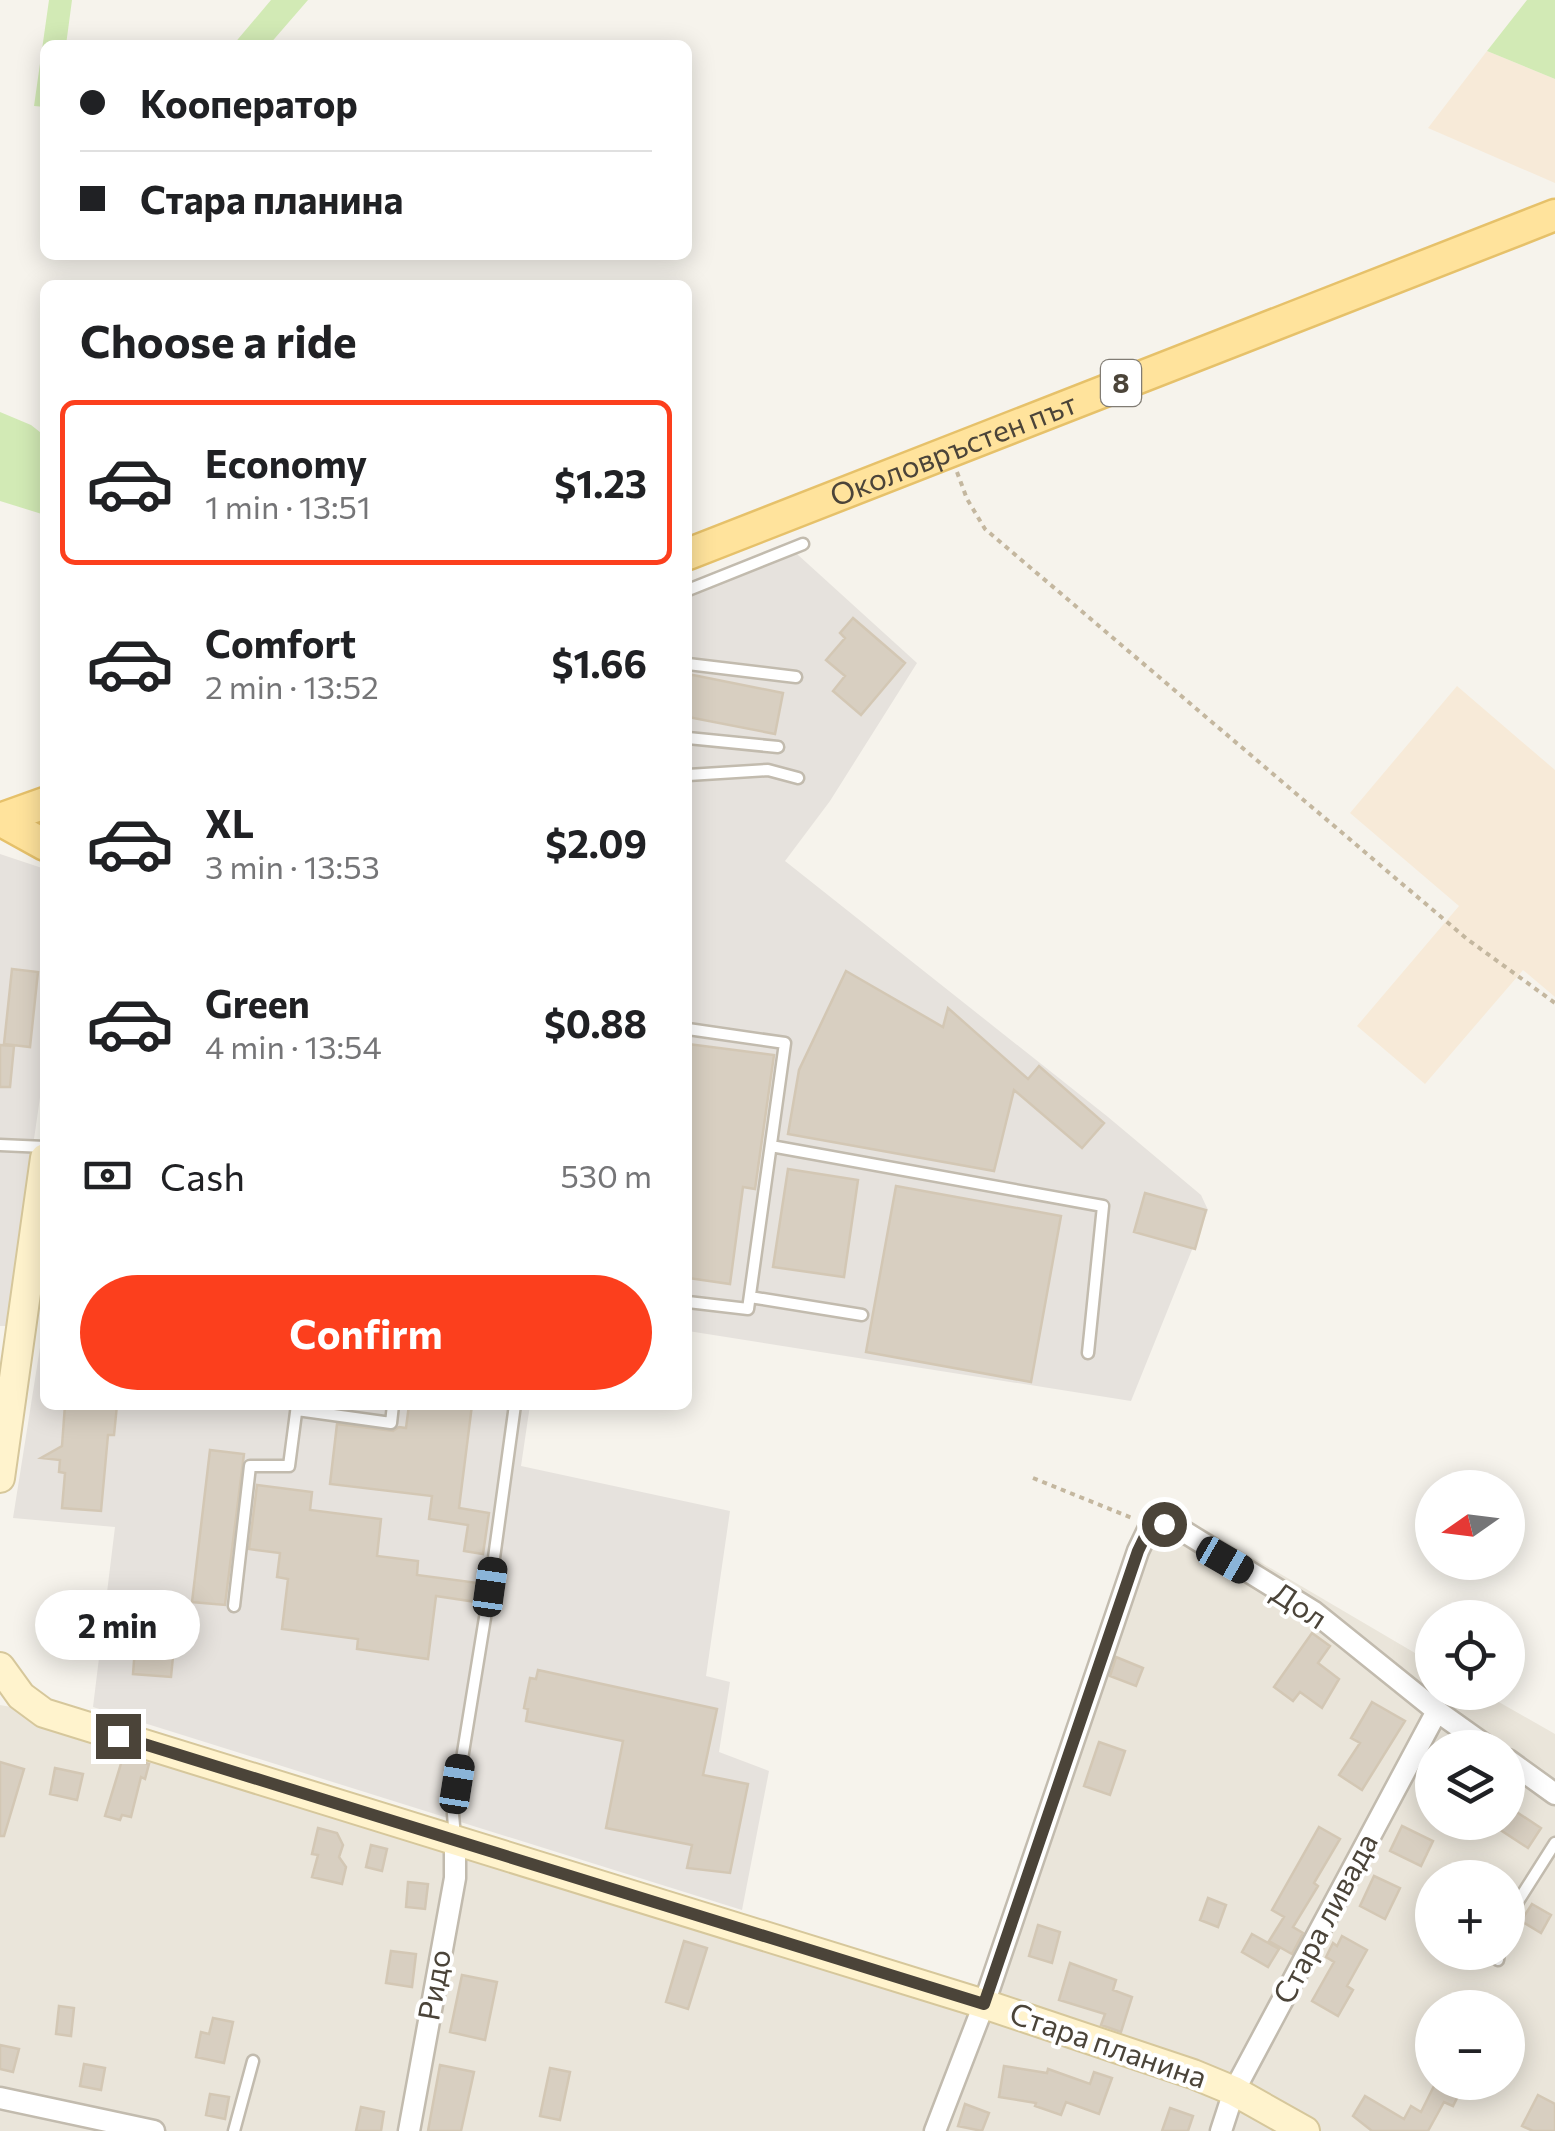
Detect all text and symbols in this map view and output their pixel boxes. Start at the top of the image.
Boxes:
text: Кооператор [140,79,358,126]
text: Стара планина [140,175,403,222]
text: Choose a ride [80,312,357,367]
road number: 8 [1101,360,1141,406]
street label: Околовръстен път [824,383,1081,513]
icon: car [85,438,175,528]
text: Economy [205,439,367,486]
text: $1.23 [554,459,647,506]
text: 1 min · 13:51 [205,486,371,526]
icon: car [85,618,175,708]
text: Comfort [205,619,356,666]
text: $1.66 [552,639,647,686]
text: 2 min · 13:52 [205,666,379,706]
icon: car [85,798,175,888]
text: XL [205,799,254,846]
text: $2.09 [545,819,647,866]
text: 3 min · 13:53 [205,846,380,886]
icon: car [85,978,175,1068]
text: Green [205,979,310,1026]
text: $0.88 [544,999,647,1046]
text: 4 min · 13:54 [205,1026,382,1066]
icon: cash [80,1148,135,1203]
text: Cash [160,1152,245,1199]
text: 530 m [560,1155,652,1195]
button: Confirm [80,1275,652,1390]
north arrow [1415,1470,1525,1580]
map controls [1415,1470,1525,2100]
route start [1142,1502,1187,1547]
car [1192,1532,1258,1588]
car [471,1555,509,1619]
street label: Дол [1266,1572,1335,1635]
callout: 2 min [36,1591,200,1661]
button: locate [1415,1600,1525,1710]
text: 2 min [78,1605,157,1645]
route end [96,1714,141,1759]
button: layers [1415,1730,1525,1840]
car [437,1752,477,1816]
street label: Стара ливада [1263,1826,1384,2009]
button: + [1415,1860,1525,1970]
street label: Ридо [408,1946,457,2023]
button: − [1415,1990,1525,2100]
street label: Стара планина [1006,1993,1212,2095]

